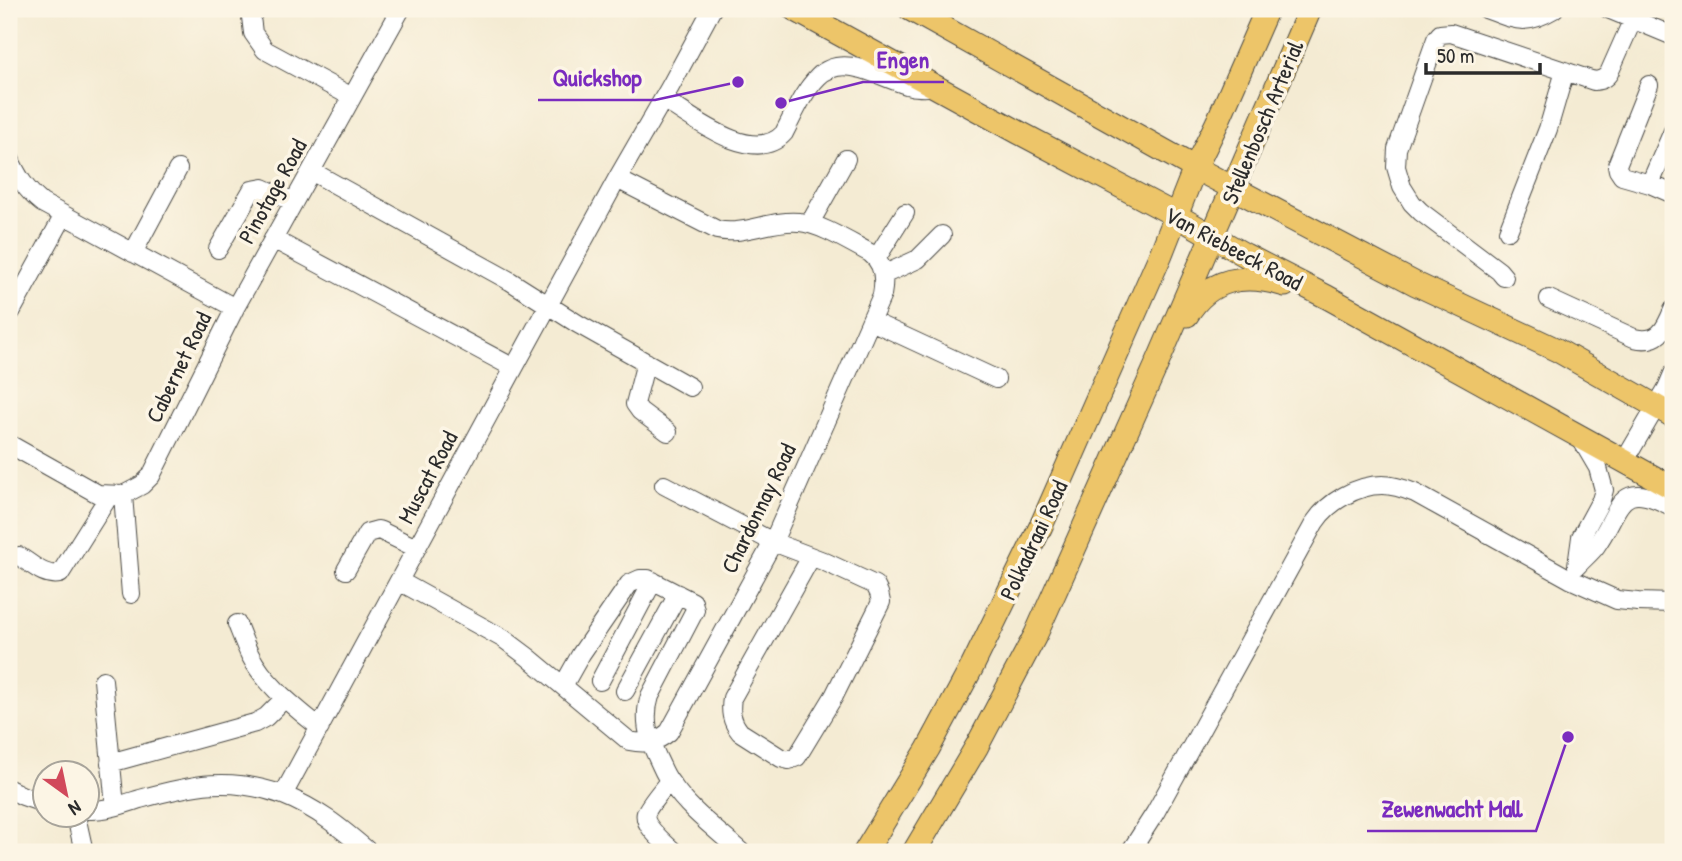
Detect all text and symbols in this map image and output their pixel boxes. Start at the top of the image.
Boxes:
scale bar [1426,32,1540,76]
street label: Stellenbosch Arterial [1214,35,1311,209]
callout: Engen [863,37,944,82]
text: 50 m [1437,41,1474,70]
text: Engen [877,43,929,76]
callout: Quickshop [538,55,655,100]
text: Quickshop [552,61,642,94]
street label: Pinotage Road [231,133,313,249]
street label: Van Riebeeck Road [1160,199,1308,297]
street label: Cabernet Road [138,306,218,428]
street label: Muscat Road [390,425,464,529]
street label: Chardonnay Road [713,438,803,578]
street label: Polkadraai Road [992,475,1074,605]
north arrow [32,760,102,830]
callout: Zewenwacht Mall [1367,786,1536,831]
text: Zewenwacht Mall [1382,792,1523,824]
text: N [64,795,87,822]

